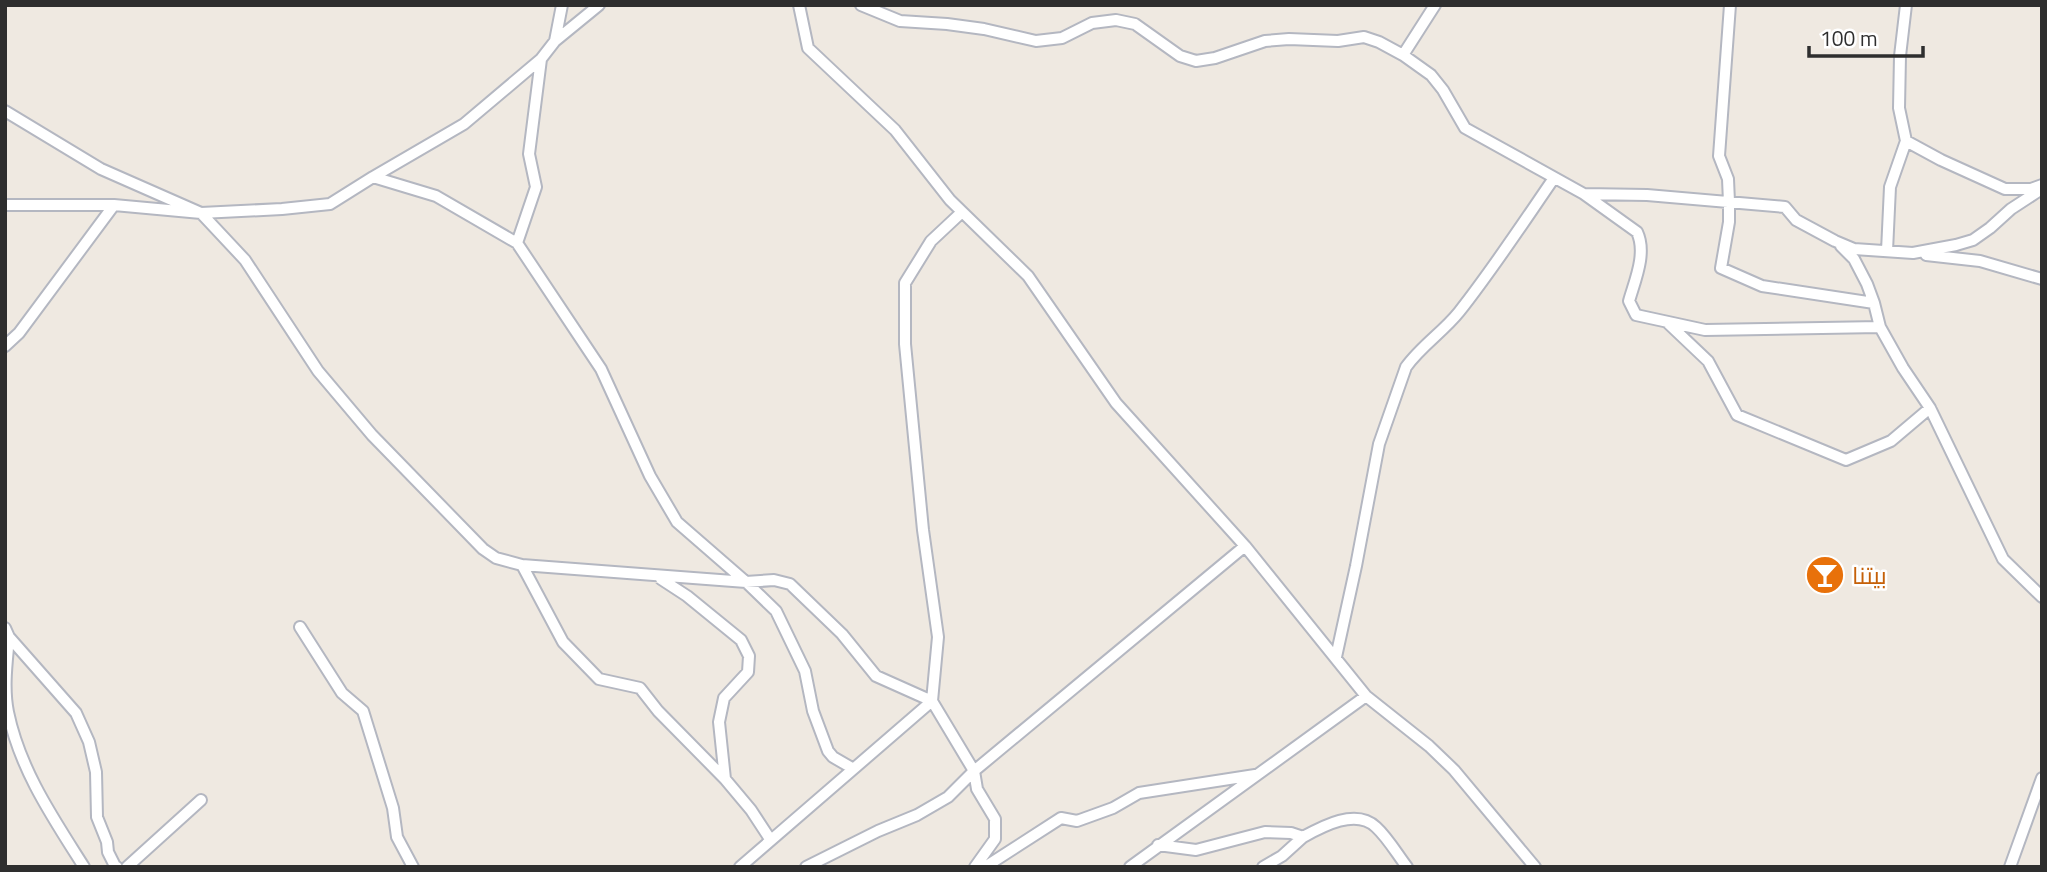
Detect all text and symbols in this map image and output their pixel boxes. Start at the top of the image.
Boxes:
scale bar [1809,14,1923,58]
text: 100 m [1820,22,1877,54]
bar icon: بيتنا [1804,554,1846,596]
place label: بيتنا [1852,557,1887,593]

